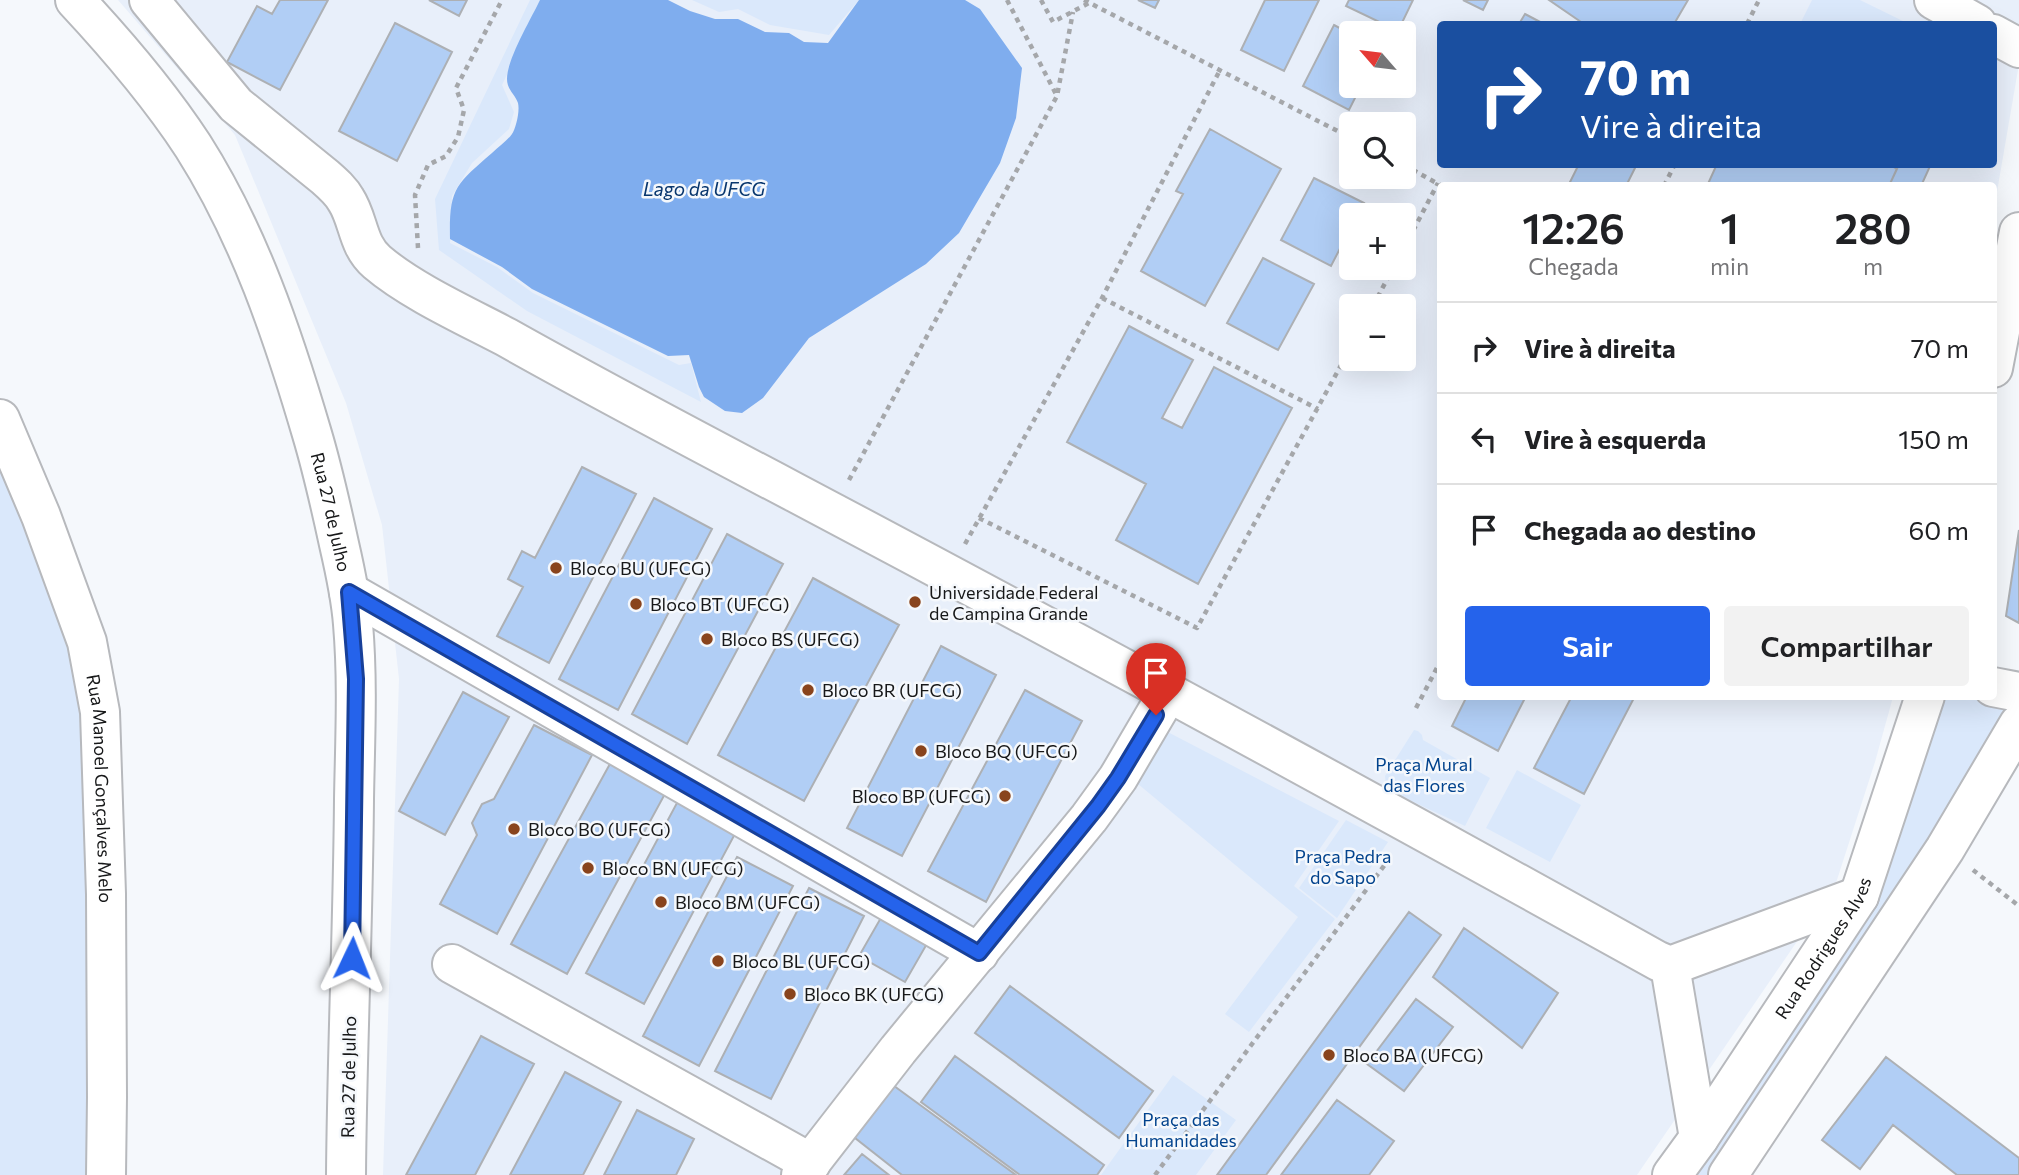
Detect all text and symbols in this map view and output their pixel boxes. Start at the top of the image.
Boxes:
north arrow [1339,21,1416,98]
map controls [1339,21,1416,371]
text: 70 m [1580,45,1691,105]
icon: right [1465,49,1556,140]
text: Vire à direita [1580,105,1762,145]
button: search [1339,112,1416,189]
water label: Lago da UFCG [643,177,766,200]
text: 12:26 [1522,201,1625,253]
text: 1 [1720,201,1739,253]
text: 280 [1835,201,1912,253]
button: + [1339,203,1416,280]
text: Chegada [1528,252,1619,280]
text: min [1710,252,1749,280]
text: m [1863,252,1883,280]
button: − [1339,294,1416,371]
icon: right [1465,329,1503,367]
text: Vire à direita [1524,332,1676,363]
text: 70 m [1911,332,1969,363]
icon: left [1465,420,1503,458]
text: Vire à esquerda [1524,423,1706,454]
text: 150 m [1898,423,1969,454]
street label: Rua 27 de Julho [307,450,356,574]
icon: arrive [1465,511,1503,549]
text: Chegada ao destino [1524,514,1756,545]
text: 60 m [1909,514,1969,545]
place label: Bloco BU (UFCG) [570,557,711,579]
marker: Bloco BU (UFCG) [548,560,564,576]
place label: Universidade Federal de Campina Grande [929,581,1099,624]
place label: Bloco BT (UFCG) [650,593,789,615]
marker: Universidade Federal de Campina Grande [907,594,923,610]
marker: Bloco BT (UFCG) [628,596,644,612]
button: Sair [1465,606,1710,686]
button: Compartilhar [1724,606,1969,686]
place label: Bloco BS (UFCG) [721,628,860,650]
marker: Bloco BS (UFCG) [699,631,715,647]
pin [1126,643,1186,715]
icon: arrive [1137,654,1175,692]
street label: Rua Manoel Gonçalves Melo [82,672,117,903]
place label: Bloco BR (UFCG) [822,679,962,701]
marker: Bloco BR (UFCG) [800,682,816,698]
place label: Bloco BQ (UFCG) [935,740,1078,762]
marker: Bloco BQ (UFCG) [913,743,929,759]
park label: Praça Mural das Flores [1375,753,1473,796]
place label: Bloco BP (UFCG) [852,785,991,807]
marker: Bloco BP (UFCG) [997,788,1013,804]
place label: Bloco BO (UFCG) [528,818,671,840]
marker: Bloco BO (UFCG) [506,821,522,837]
park label: Praça Pedra do Sapo [1295,845,1391,888]
place label: Bloco BN (UFCG) [602,857,744,879]
marker: Bloco BN (UFCG) [580,860,596,876]
street label: Rua Rodrigues Alves [1770,874,1875,1023]
place label: Bloco BM (UFCG) [675,891,820,913]
marker: Bloco BM (UFCG) [653,894,669,910]
position arrow [315,921,389,995]
place label: Bloco BL (UFCG) [732,950,870,972]
marker: Bloco BL (UFCG) [710,953,726,969]
place label: Bloco BK (UFCG) [804,983,944,1005]
marker: Bloco BK (UFCG) [782,986,798,1002]
street label: Rua 27 de Julho [336,1016,360,1138]
place label: Bloco BA (UFCG) [1343,1044,1483,1066]
marker: Bloco BA (UFCG) [1321,1047,1337,1063]
park label: Praça das Humanidades [1125,1108,1237,1151]

